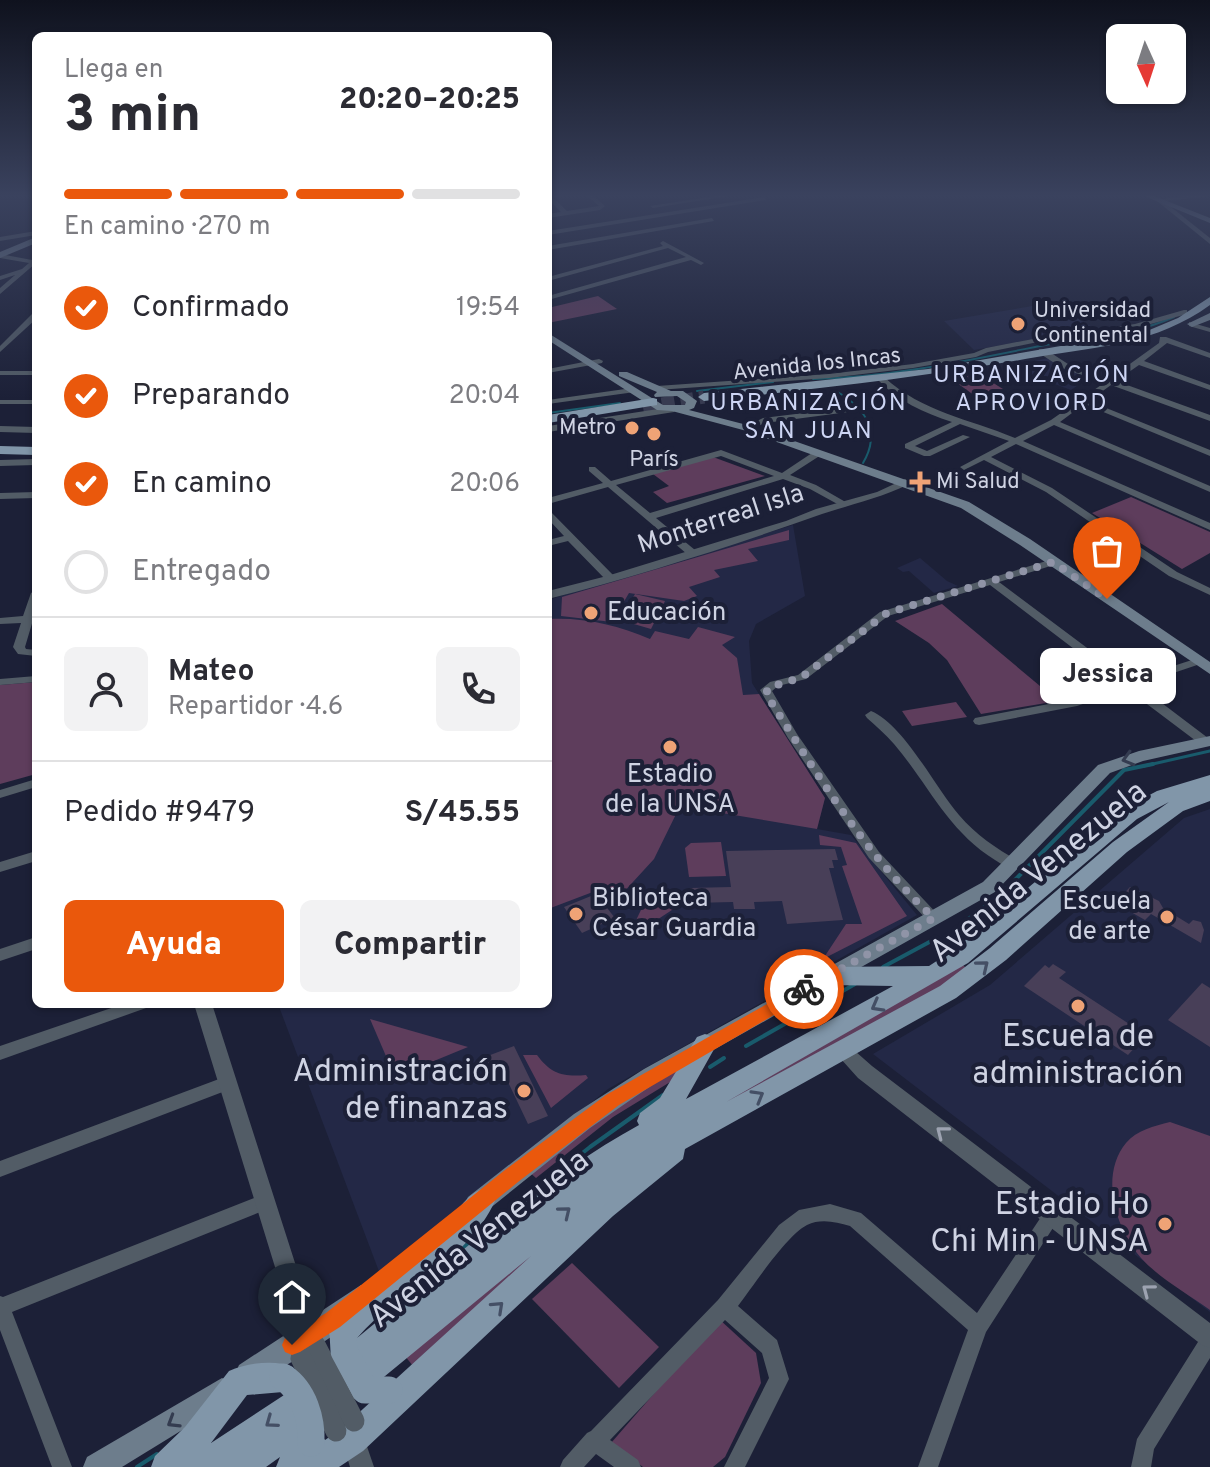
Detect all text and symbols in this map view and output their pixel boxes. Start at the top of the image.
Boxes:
north arrow [1106,24,1186,104]
map controls [1106,24,1186,104]
text: Llega en [64,54,163,87]
text: 20:20–20:25 [339,82,520,119]
text: 3 min [64,84,201,150]
text: En camino · 270 m [64,211,271,244]
icon: check [64,286,108,330]
text: Confirmado [132,290,290,327]
text: 19:54 [456,292,520,325]
place label: Universidad Continental [1034,298,1151,350]
marker: Universidad Continental [1009,315,1027,333]
street label: Avenida los Incas [732,343,902,387]
district label: URBANIZACIÓN APROVIORD [933,359,1131,419]
icon: check [64,374,108,418]
text: Preparando [132,378,290,415]
text: 20:04 [449,380,520,413]
district label: URBANIZACIÓN SAN JUAN [710,387,908,447]
place label: Metro [559,415,616,442]
marker: Metro [623,419,641,437]
marker: París [645,425,663,443]
place label: París [629,447,679,474]
icon: check [64,462,108,506]
text: En camino [132,466,272,503]
text: 20:06 [449,468,520,501]
place label: Mi Salud [936,469,1020,496]
marker: Mi Salud [911,473,929,491]
street label: Monterreal Isla [634,478,808,562]
pin [1073,517,1141,599]
icon: bag [1085,529,1129,573]
text: Entregado [132,554,271,591]
place label: Educación [607,597,726,630]
marker: Educación [582,604,600,622]
button: person [64,647,148,731]
button: phone [436,647,520,731]
callout: Jessica [1039,647,1175,703]
text: Mateo [168,654,254,691]
text: Jessica [1062,659,1154,692]
text: Repartidor · 4.6 [168,691,343,724]
marker: Estadio de la UNSA [661,738,679,756]
one-way arrow [1122,750,1136,767]
place label: Estadio de la UNSA [605,759,735,822]
street label: Avenida Venezuela [922,773,1156,973]
text: Pedido #9479 [64,795,255,832]
text: S/45.55 [405,795,520,832]
place label: Biblioteca César Guardia [592,883,756,946]
place label: Escuela de arte [1062,886,1151,949]
button: Ayuda [64,900,284,992]
button: Compartir [300,900,520,992]
marker: Biblioteca César Guardia [567,905,585,923]
marker: Escuela de arte [1158,908,1176,926]
courier [764,949,844,1029]
one-way arrow [974,961,988,976]
icon: bike [782,967,826,1011]
one-way arrow [871,997,885,1012]
marker: Escuela de administración [1069,997,1087,1015]
place label: Escuela de administración [972,1018,1184,1095]
place label: Administración de finanzas [293,1053,508,1130]
marker: Administración de finanzas [515,1082,533,1100]
one-way arrow [749,1090,764,1106]
one-way arrow [936,1127,951,1141]
street label: Avenida Venezuela [362,1142,598,1338]
place label: Estadio Ho Chi Min - UNSA [930,1186,1149,1263]
one-way arrow [556,1207,571,1221]
marker: Estadio Ho Chi Min - UNSA [1156,1215,1174,1233]
pin [258,1263,326,1345]
icon: home [270,1275,314,1319]
one-way arrow [1142,1286,1157,1300]
one-way arrow [489,1301,503,1316]
one-way arrow [265,1412,279,1427]
one-way arrow [168,1413,182,1428]

